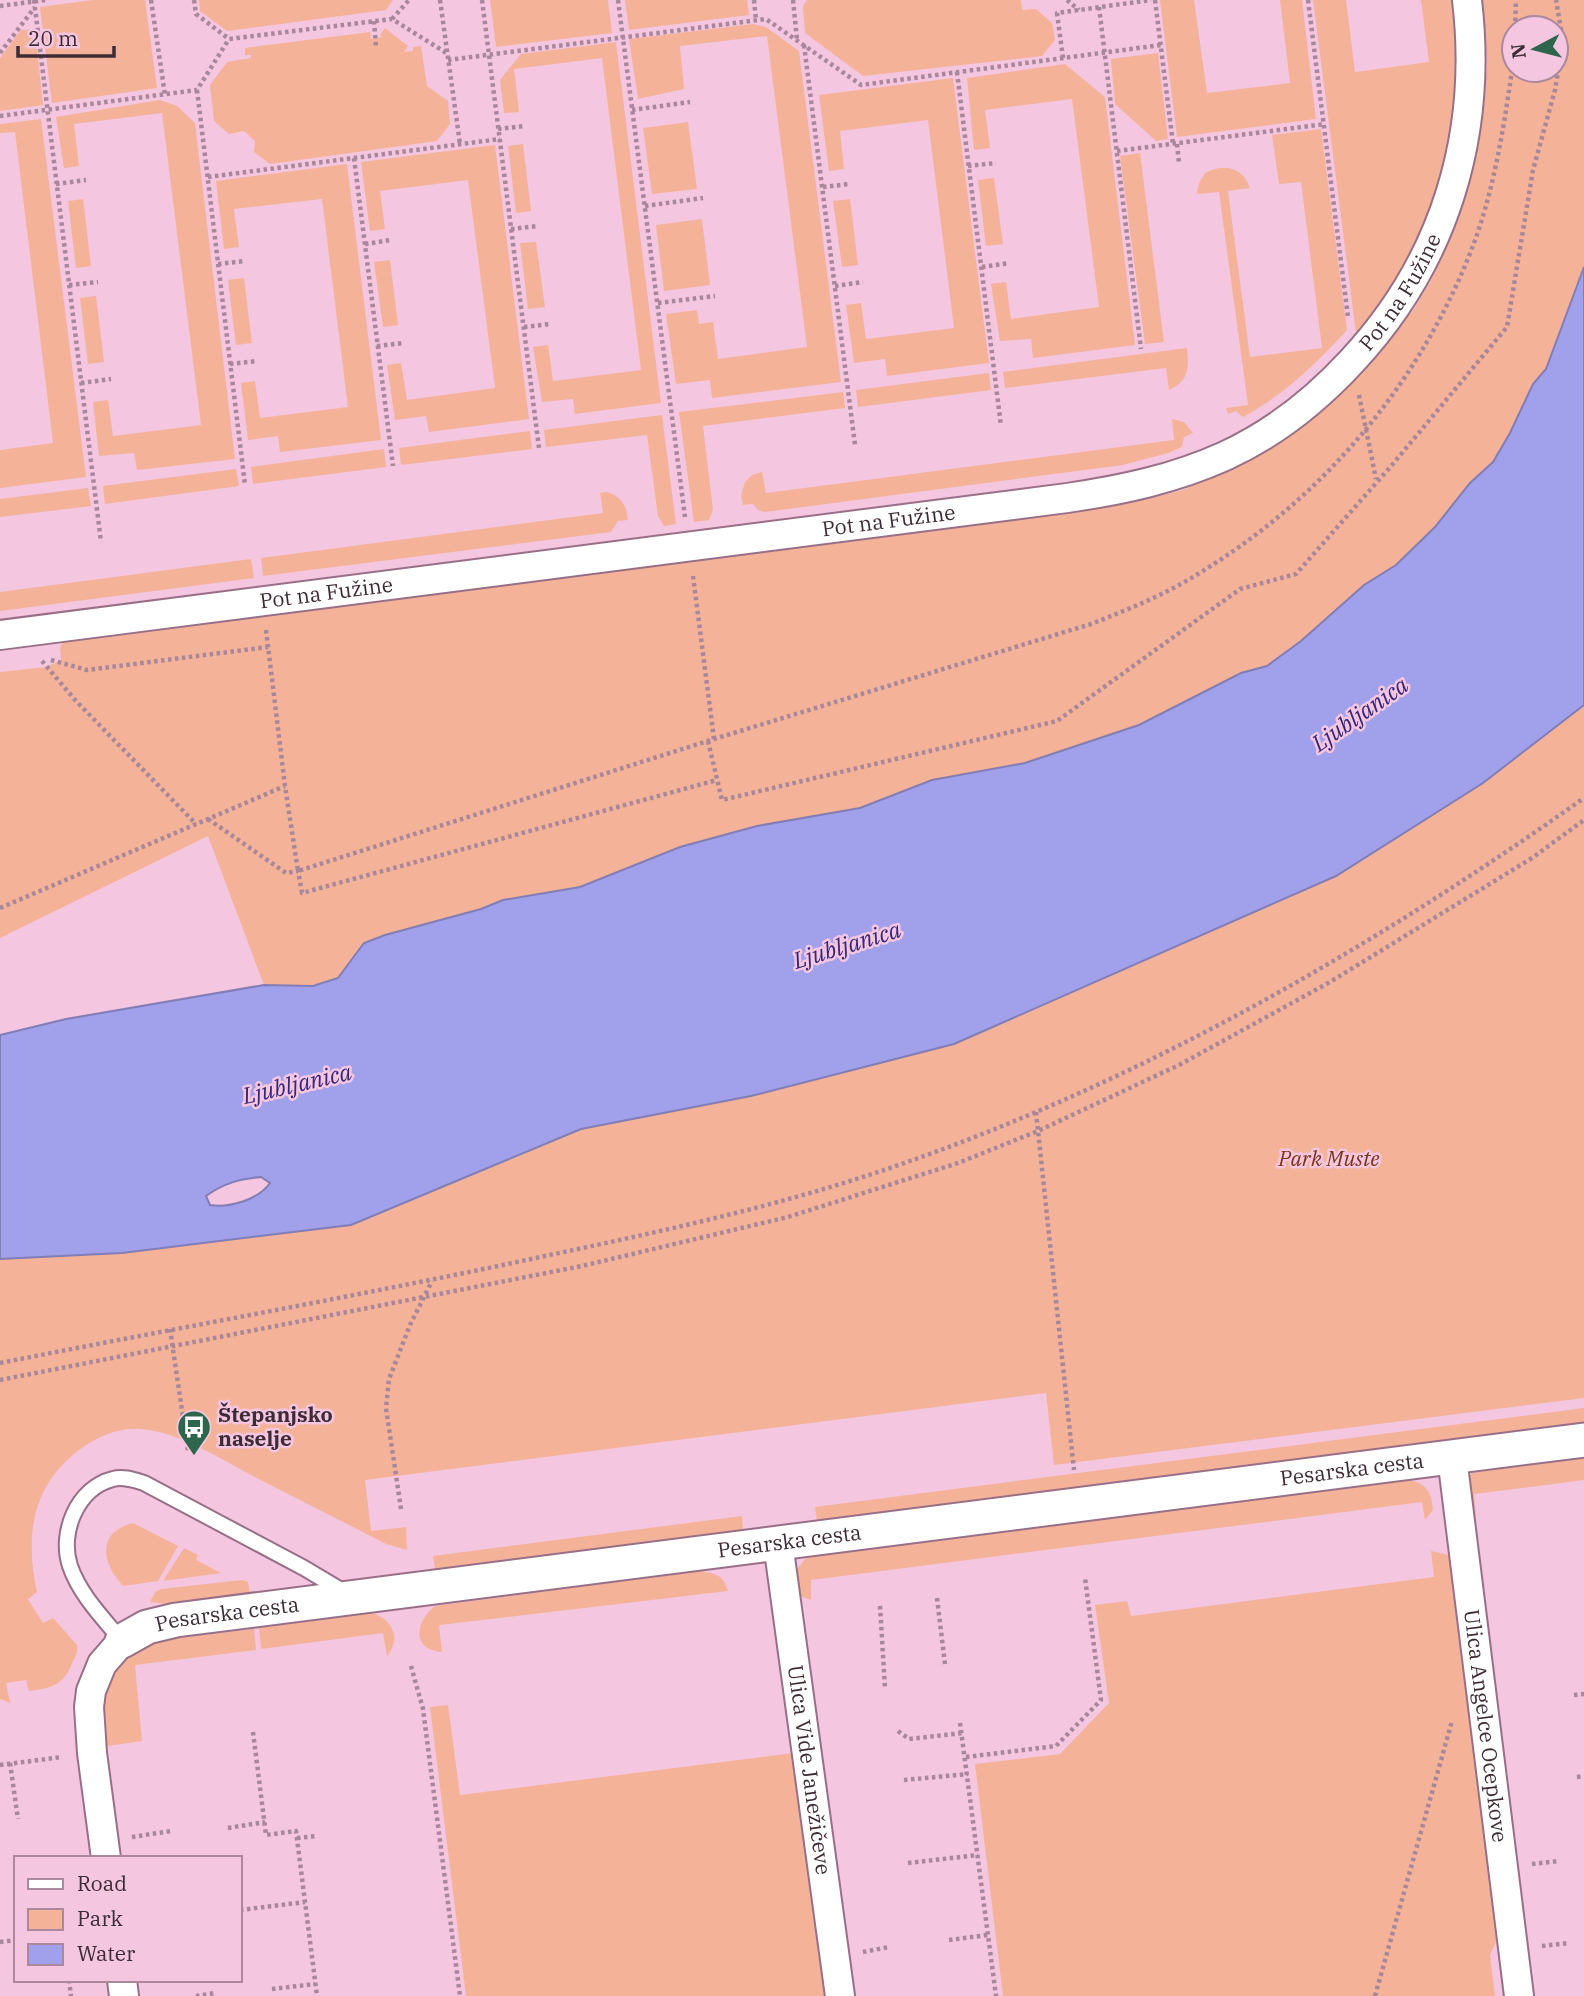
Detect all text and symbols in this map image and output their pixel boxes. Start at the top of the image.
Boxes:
scale bar [18,14,114,58]
north arrow [1500,14,1570,84]
text: 20 m [28,24,78,52]
text: N [1505,42,1531,60]
street label: Pot na Fužine [1352,229,1447,356]
street label: Pot na Fužine [820,497,957,542]
street label: Pot na Fužine [258,570,395,615]
water label: Ljubljanica [1305,669,1414,758]
water label: Ljubljanica [788,913,905,975]
water label: Ljubljanica [238,1056,355,1110]
park label: Park Muste [1277,1144,1380,1172]
place label: Štepanjsko naselje [218,1400,333,1452]
bus stop icon: Štepanjsko naselje [175,1408,213,1457]
street label: Pesarska cesta [1278,1446,1425,1492]
street label: Pesarska cesta [716,1518,863,1564]
street label: Pesarska cesta [152,1589,301,1638]
street label: Ulica Angelce Ocepkove [1458,1608,1515,1844]
street label: Ulica Vide Janežičeve [782,1663,838,1876]
legend [14,1856,242,1982]
text: Road [77,1869,127,1897]
text: Park [77,1904,124,1932]
text: Water [77,1939,136,1967]

